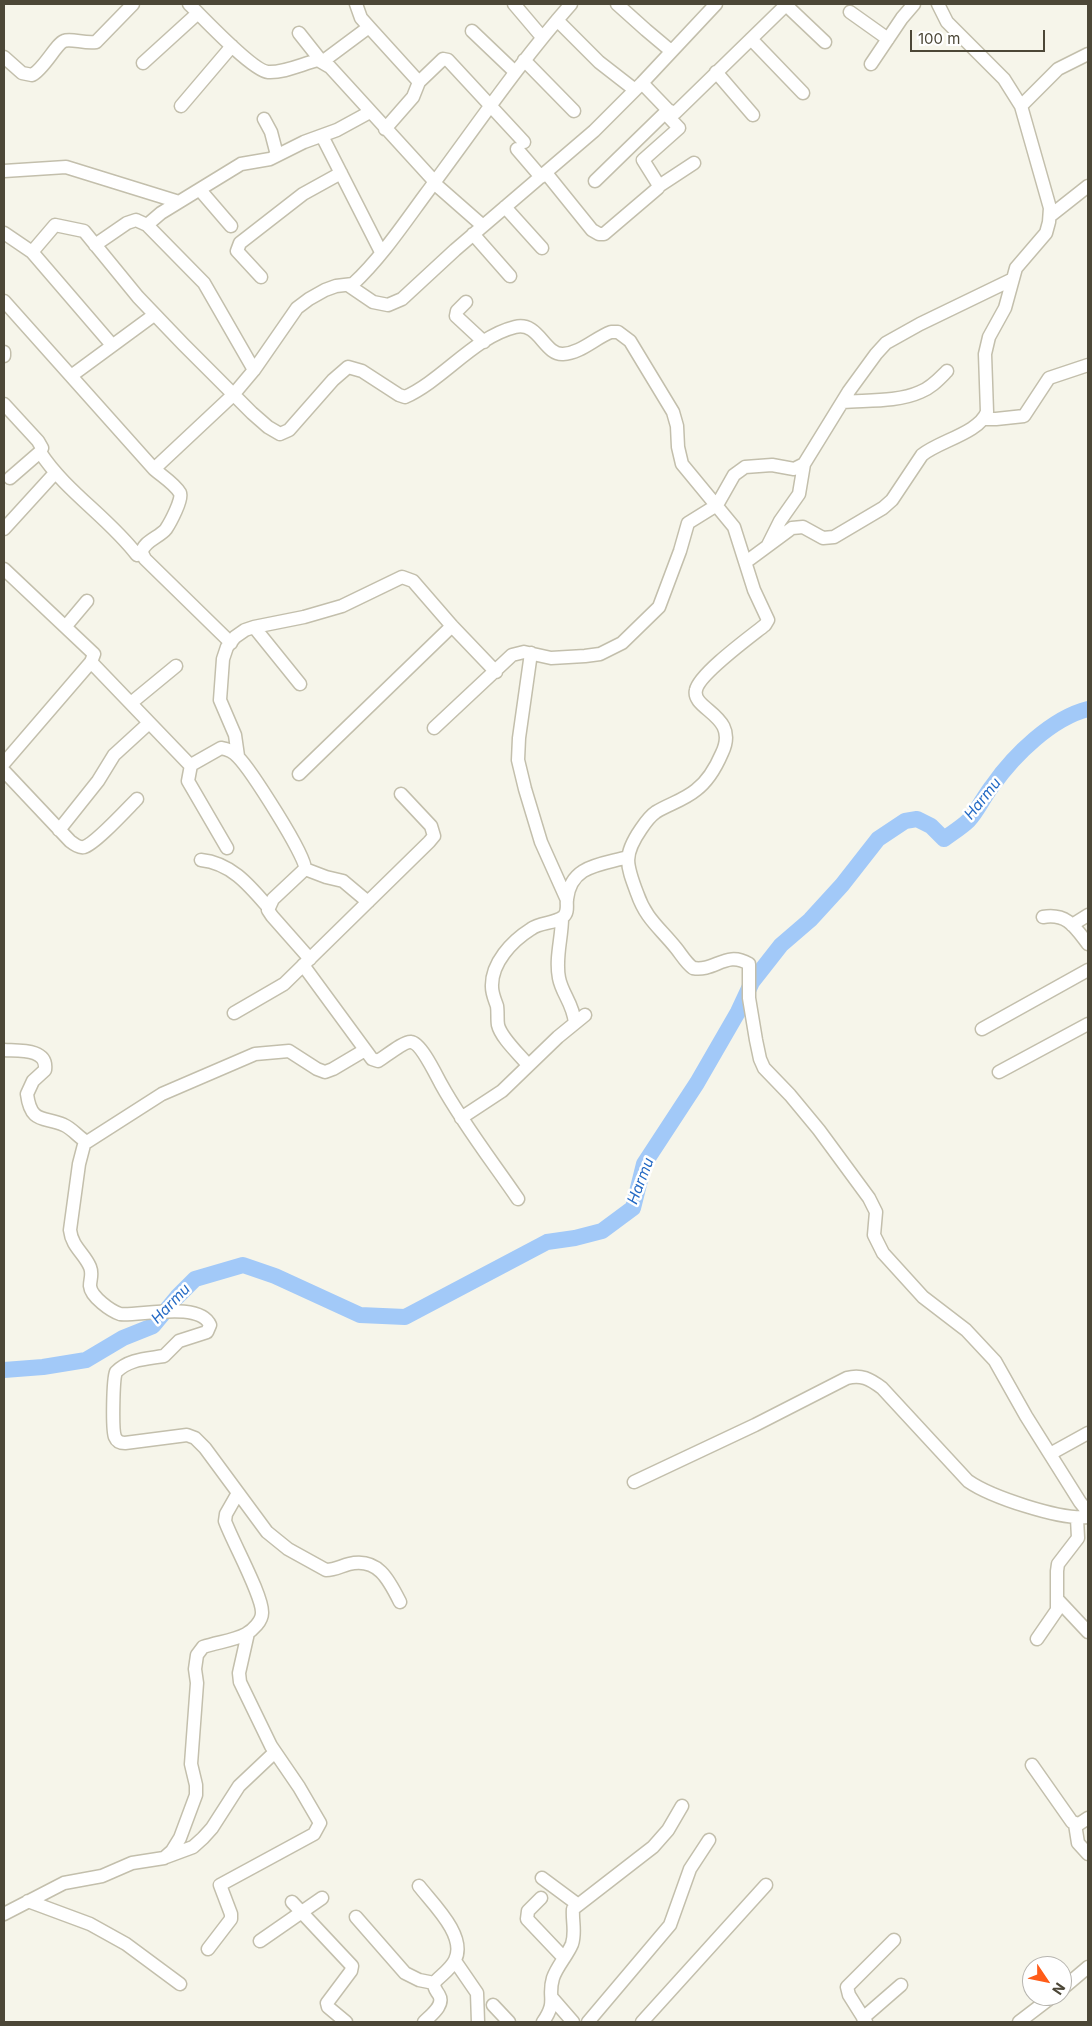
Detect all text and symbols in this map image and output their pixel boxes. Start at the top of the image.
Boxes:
scale bar [912,20,1047,52]
text: 100 m [918,29,960,48]
water label: Harmu [961,775,1005,823]
water label: Harmu [624,1155,658,1207]
water label: Harmu [148,1280,194,1328]
north arrow [1022,1956,1072,2006]
text: N [1049,1980,1069,1998]

